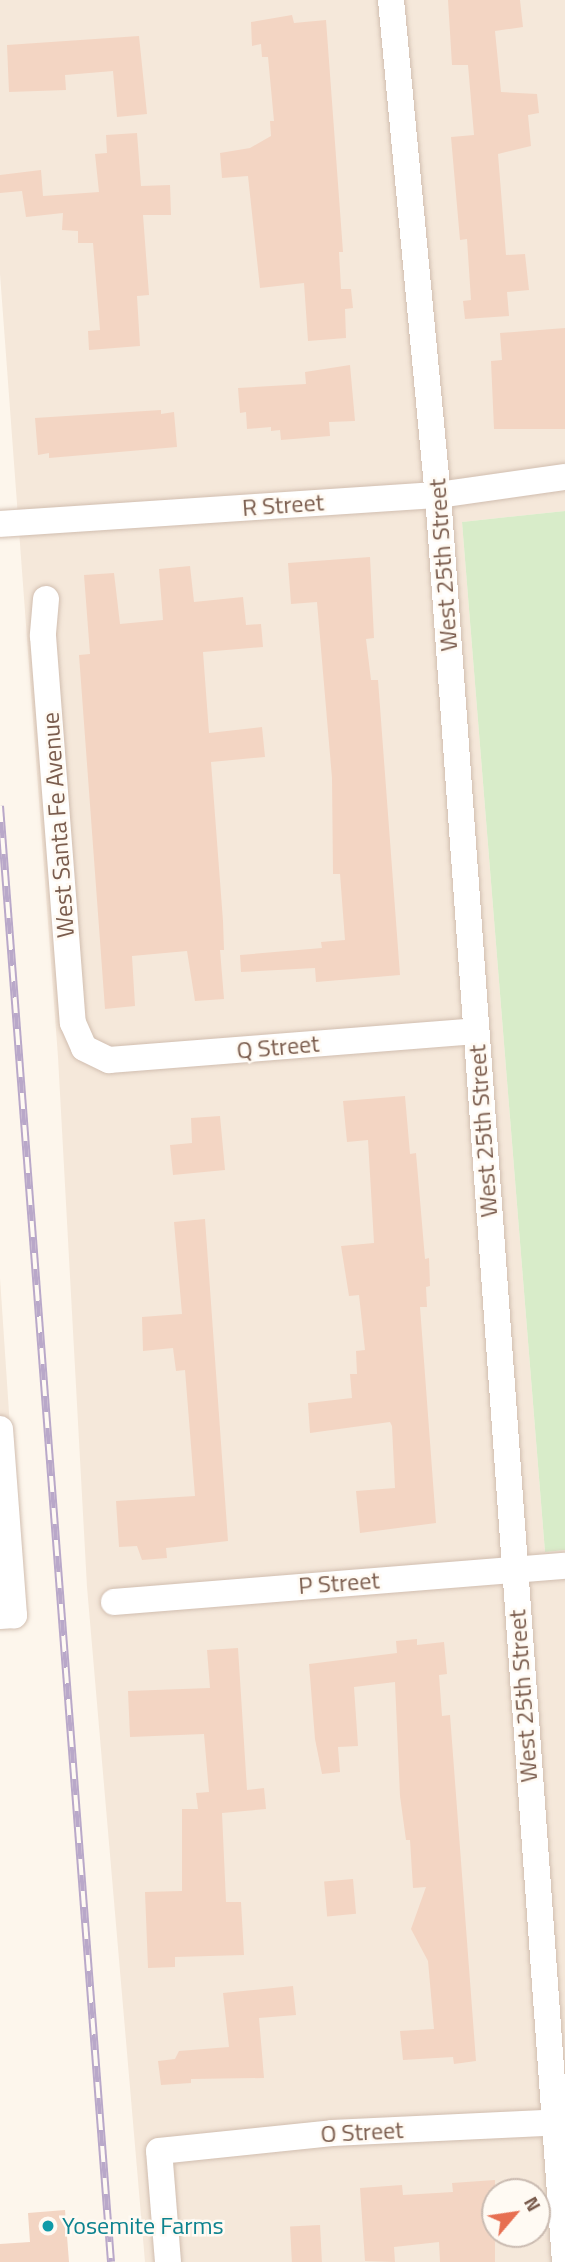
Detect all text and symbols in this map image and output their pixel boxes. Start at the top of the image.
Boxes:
street label: West 25th Street [423,478,463,652]
street label: R Street [241,488,325,522]
street label: West Santa Fe Avenue [36,711,80,939]
street label: Q Street [235,1029,321,1065]
street label: West 25th Street [463,1044,503,1218]
street label: P Street [297,1566,381,1600]
street label: West 25th Street [503,1609,543,1783]
street label: O Street [320,2115,404,2149]
north arrow [481,2178,551,2248]
text: N [517,2191,549,2216]
place label: Yosemite Farms [62,2212,224,2240]
marker: Yosemite Farms [40,2218,56,2234]

